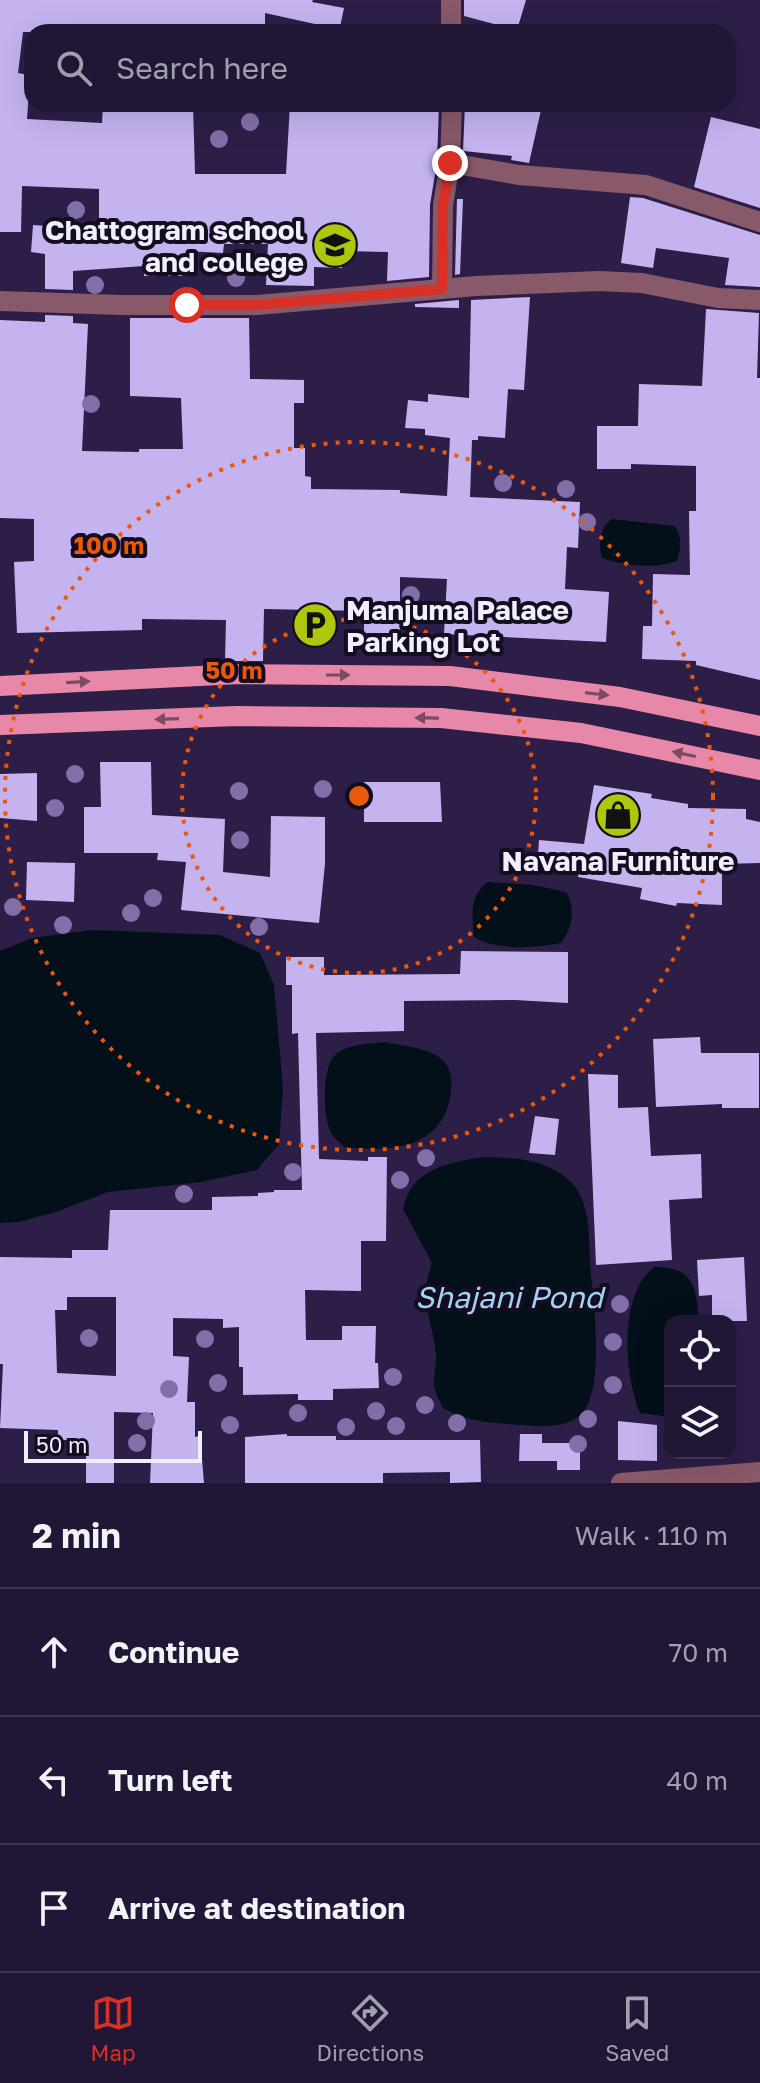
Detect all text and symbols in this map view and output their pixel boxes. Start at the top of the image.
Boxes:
search box [24,24,736,112]
icon: search [52,46,96,90]
text: Search here [116,50,288,86]
route end [432,145,468,181]
place label: Chattogram school and college [45,213,304,278]
school or university icon: Chattogram school and college [311,221,359,269]
route start [169,287,205,323]
text: 100 m [74,530,144,559]
place label: Manjuma Palace Parking Lot [346,593,569,658]
parking icon: Manjuma Palace Parking Lot [291,601,339,649]
text: 50 m [205,655,263,684]
one-way arrow [326,669,351,681]
one-way arrow [66,675,91,688]
one-way arrow [584,688,609,701]
one-way arrow [154,712,179,725]
one-way arrow [414,712,439,724]
one-way arrow [671,747,696,760]
centre of rings [345,782,373,810]
shop icon: Navana Furniture [594,791,642,839]
place label: Navana Furniture [501,844,735,877]
water label: Shajani Pond [415,1279,606,1315]
map controls [664,1315,736,1459]
button: locate [664,1315,736,1387]
button: layers [664,1387,736,1459]
scale bar [24,1427,202,1463]
text: 50 m [36,1431,87,1458]
text: 2 min [32,1515,121,1555]
text: Walk · 110 m [575,1520,728,1551]
icon: ahead [32,1630,76,1674]
text: Continue [108,1634,239,1670]
text: 70 m [669,1637,728,1668]
icon: left [32,1758,76,1802]
text: Turn left [108,1762,233,1798]
text: 40 m [667,1765,728,1796]
icon: arrive [32,1886,76,1930]
text: Arrive at destination [108,1890,405,1926]
tab: Map [91,1991,135,2066]
tab: Directions [317,1991,424,2066]
tab: Saved [605,1991,669,2066]

